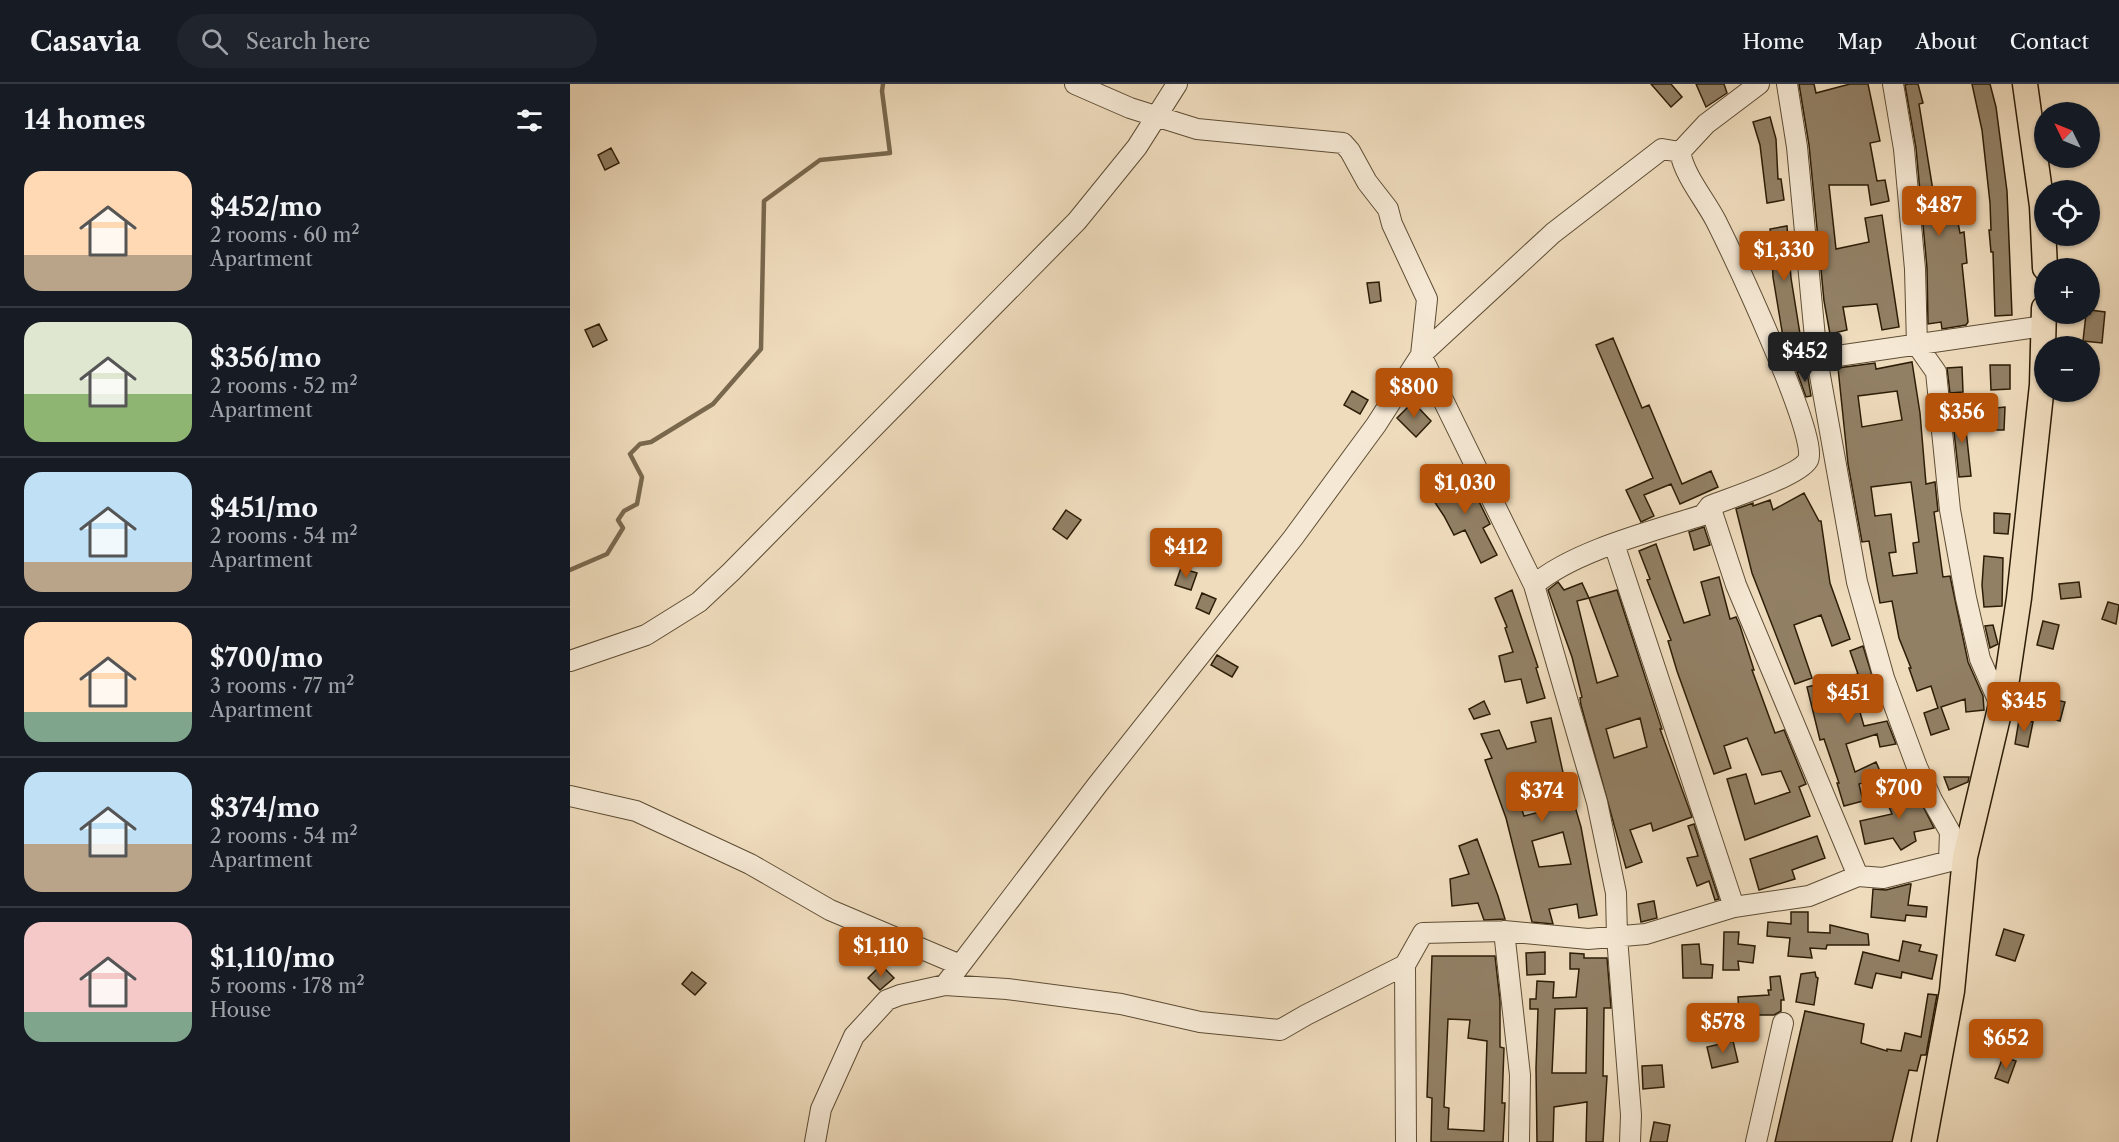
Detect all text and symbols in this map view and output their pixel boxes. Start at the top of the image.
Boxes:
search box [177,14,597,68]
text: Casavia [30,24,141,58]
icon: search [198,25,231,58]
text: Search here [246,28,370,55]
text: Home [1743,29,1804,54]
text: Map [1837,29,1882,54]
text: About [1915,29,1977,54]
text: Contact [2010,29,2089,54]
north arrow [2034,102,2100,168]
map controls [2034,102,2100,402]
text: 14 homes [24,104,146,136]
icon: filters [513,104,546,137]
button: locate [2034,180,2100,246]
pin: $487 [1903,186,1975,237]
text: $452/mo [210,191,322,223]
text: $487 [1916,193,1962,217]
icon: home [72,195,144,267]
text: 2 rooms · 60 m² [210,223,360,247]
pin: $1,330 [1735,231,1833,282]
text: $1,330 [1753,238,1815,262]
text: Apartment [210,247,313,271]
button: + [2034,258,2100,324]
pin: $452 [1769,332,1841,383]
button: − [2034,336,2100,402]
text: $452 [1782,339,1828,363]
text: $356/mo [210,342,321,374]
icon: home [72,346,144,418]
pin: $800 [1378,368,1450,419]
text: 2 rooms · 52 m² [210,374,358,398]
text: $800 [1390,375,1438,399]
pin: $356 [1926,393,1998,444]
text: Apartment [210,398,313,422]
text: $356 [1939,400,1985,424]
pin: $1,030 [1416,464,1514,515]
text: $1,030 [1434,471,1496,495]
text: $451/mo [210,492,318,524]
icon: home [72,496,144,568]
text: 2 rooms · 54 m² [210,524,358,548]
pin: $412 [1150,528,1222,579]
text: $412 [1164,535,1208,559]
text: Apartment [210,548,313,572]
text: $700/mo [210,642,323,674]
icon: home [72,646,144,718]
text: 3 rooms · 77 m² [210,674,354,698]
pin: $451 [1812,674,1884,725]
text: $451 [1826,681,1870,705]
pin: $345 [1988,682,2060,733]
text: $345 [2001,689,2047,713]
text: Apartment [210,698,313,722]
pin: $700 [1863,769,1935,820]
pin: $374 [1506,772,1578,823]
text: $700 [1875,776,1923,800]
text: $374 [1520,779,1564,803]
text: $374/mo [210,792,320,824]
icon: home [72,796,144,868]
text: 2 rooms · 54 m² [210,824,358,848]
text: Apartment [210,848,313,872]
pin: $1,110 [832,927,930,978]
text: $1,110 [853,934,909,958]
text: $1,110/mo [210,942,335,974]
icon: home [72,946,144,1018]
text: 5 rooms · 178 m² [210,974,365,998]
text: House [210,998,271,1022]
pin: $578 [1687,1003,1759,1054]
text: $578 [1701,1010,1745,1034]
pin: $652 [1970,1019,2042,1070]
text: $652 [1983,1026,2029,1050]

